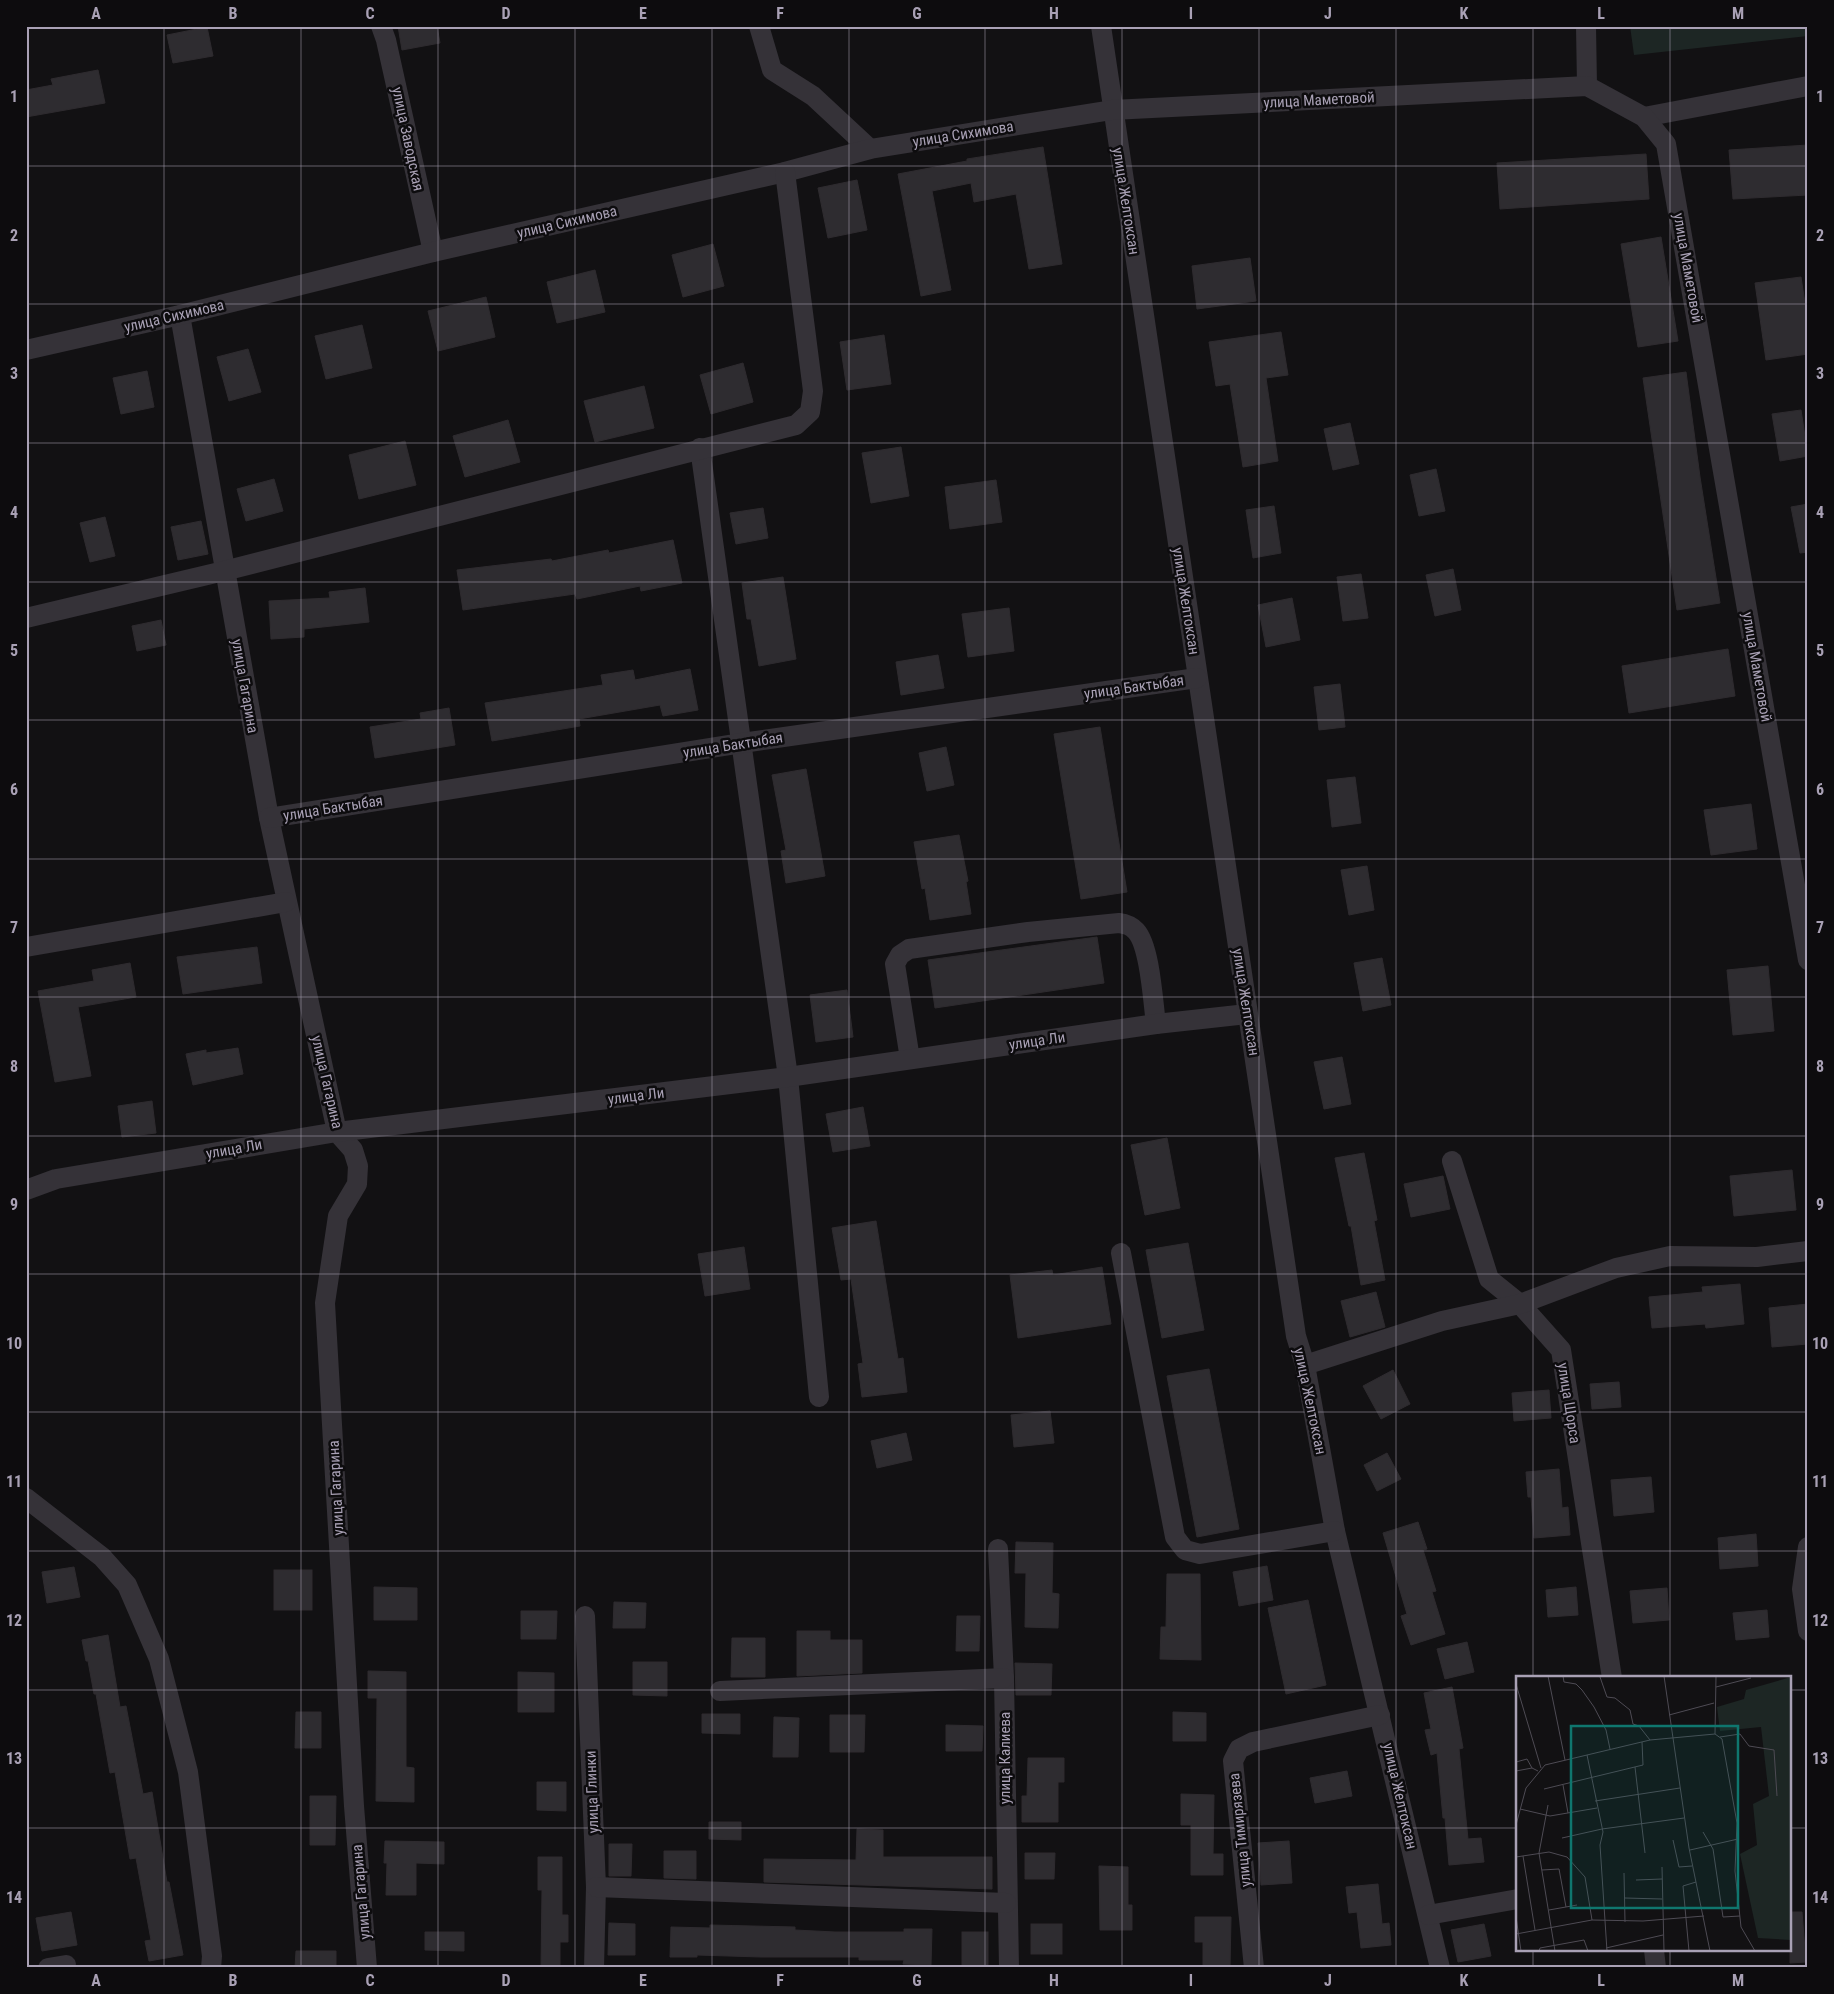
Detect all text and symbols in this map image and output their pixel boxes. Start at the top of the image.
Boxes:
text: A [91,4,101,23]
text: B [229,4,238,23]
text: C [365,4,375,23]
text: D [501,4,511,23]
text: E [639,4,647,23]
text: F [776,4,784,23]
text: G [912,4,922,23]
text: H [1049,4,1059,23]
text: I [1189,4,1193,23]
text: J [1324,4,1332,23]
text: K [1460,4,1469,23]
text: L [1597,4,1605,23]
text: M [1732,4,1744,23]
street label: улица Заводская [388,85,428,193]
text: 1 [10,87,18,106]
text: 1 [1816,87,1824,106]
street label: улица Маметовой [1263,88,1375,112]
street label: улица Сихимова [911,117,1015,151]
street label: улица Желтоксан [1109,146,1143,256]
street label: улица Сихимова [515,202,619,242]
street label: улица Маметовой [1669,212,1707,324]
text: 2 [10,226,18,245]
text: 2 [1816,226,1824,245]
street label: улица Сихимова [122,296,226,336]
text: 3 [10,364,18,383]
text: 3 [1816,364,1824,383]
text: 4 [10,503,18,522]
text: 4 [1816,503,1824,522]
street label: улица Желтоксан [1169,546,1203,656]
street label: улица Маметовой [1738,611,1776,723]
street label: улица Гагарина [228,638,262,734]
text: 5 [10,641,18,660]
text: 5 [1816,641,1824,660]
street label: улица Бактыбая [1083,671,1185,703]
street label: улица Бактыбая [682,728,784,762]
text: 6 [10,780,18,799]
text: 6 [1816,780,1824,799]
street label: улица Бактыбая [282,791,384,825]
text: 7 [10,918,18,937]
text: 7 [1816,918,1824,937]
street label: улица Желтоксан [1229,947,1263,1057]
street label: улица Ли [1008,1028,1066,1054]
street label: улица Гагарина [308,1034,346,1130]
text: 8 [10,1057,18,1076]
text: 8 [1816,1057,1824,1076]
street label: улица Ли [607,1084,665,1108]
street label: улица Ли [205,1135,263,1163]
text: 9 [10,1195,18,1214]
text: 9 [1816,1195,1824,1214]
text: 10 [6,1334,22,1353]
text: 10 [1812,1334,1828,1353]
street label: улица Желтоксан [1290,1346,1330,1456]
street label: улица Щорса [1554,1361,1584,1445]
street label: улица Гагарина [325,1440,347,1536]
text: 11 [6,1472,22,1491]
text: 11 [1812,1472,1828,1491]
text: 12 [6,1611,22,1630]
text: 12 [1812,1611,1828,1630]
inset map [1516,1676,1792,1952]
street label: улица Калиева [996,1712,1014,1804]
street label: улица Желтоксан [1379,1741,1421,1851]
text: 13 [6,1749,22,1768]
text: 13 [1812,1749,1828,1768]
street label: улица Глинки [582,1750,602,1834]
street label: улица Тимирязева [1225,1772,1255,1888]
street label: улица Гагарина [348,1844,374,1940]
text: 14 [6,1888,22,1907]
text: 14 [1812,1888,1828,1907]
text: A [91,1971,101,1990]
text: B [229,1971,238,1990]
text: C [365,1971,375,1990]
text: D [501,1971,511,1990]
text: E [639,1971,647,1990]
text: F [776,1971,784,1990]
text: G [912,1971,922,1990]
text: H [1049,1971,1059,1990]
text: I [1189,1971,1193,1990]
text: J [1324,1971,1332,1990]
text: K [1460,1971,1469,1990]
text: L [1597,1971,1605,1990]
text: M [1732,1971,1744,1990]

